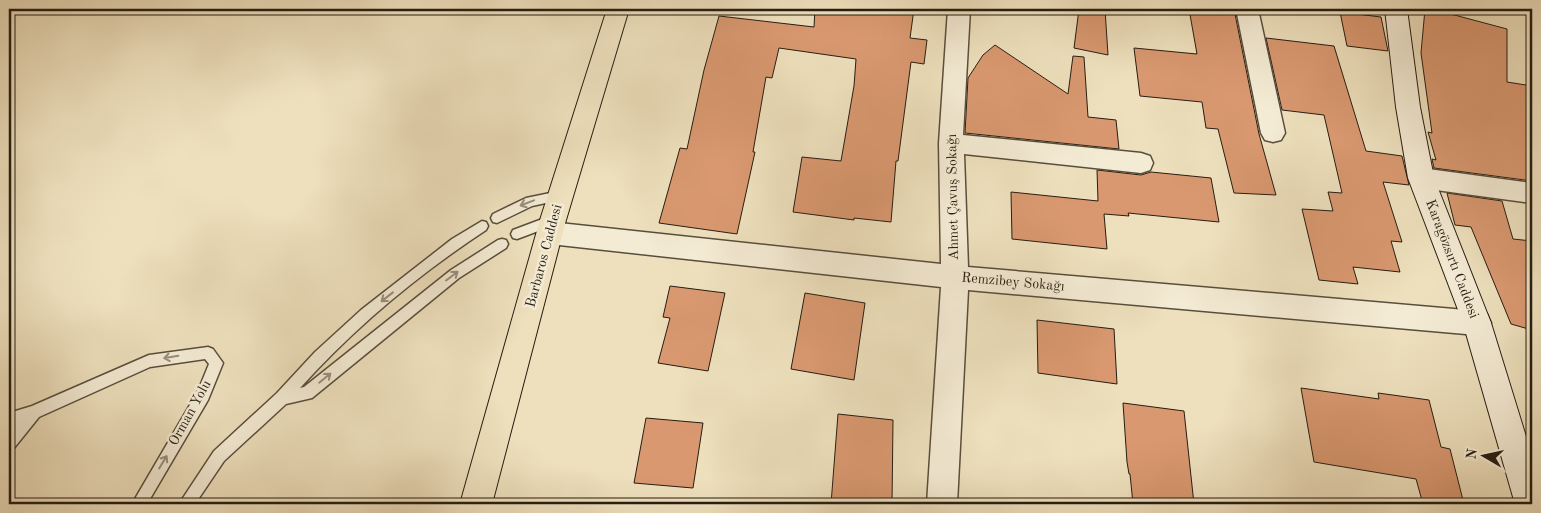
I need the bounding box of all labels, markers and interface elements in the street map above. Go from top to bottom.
street label: Ahmet Çavuş Sokağı [945,133,961,260]
street label: Karagözsırtı Caddesi [1423,198,1481,321]
one-way arrow [520,199,536,208]
street label: Barbaros Caddesi [523,203,565,309]
one-way arrow [445,271,458,282]
street label: Remzibey Sokağı [961,271,1065,294]
one-way arrow [380,292,394,302]
one-way arrow [163,352,179,362]
one-way arrow [318,373,331,384]
street label: Orman Yolu [166,377,214,448]
north arrow [1458,430,1508,480]
text: N [1464,447,1480,461]
one-way arrow [158,455,168,469]

